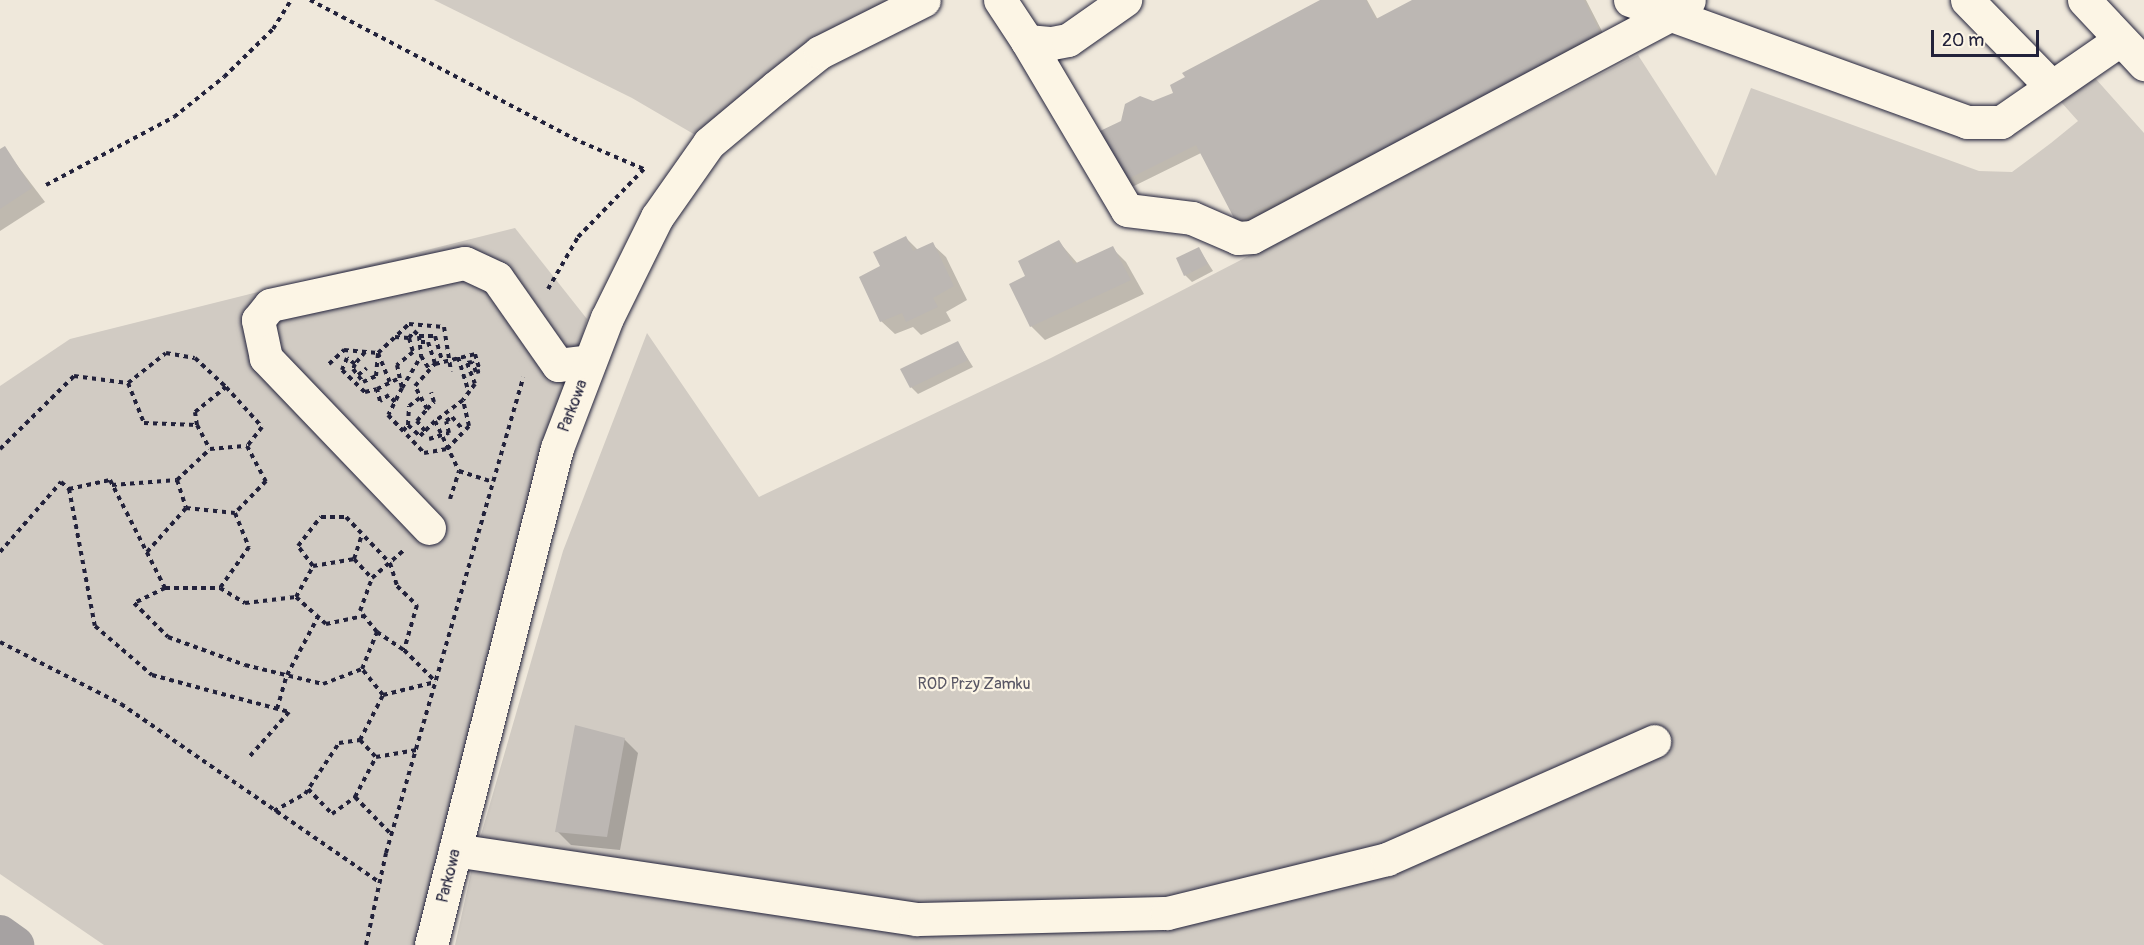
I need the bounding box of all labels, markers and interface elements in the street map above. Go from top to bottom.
scale bar [1934,18,2042,56]
text: 20 m [1942,29,1984,52]
street label: Parkowa [554,377,592,435]
park label: ROD Przy Zamku [917,674,1031,694]
street label: Parkowa [433,847,465,905]

